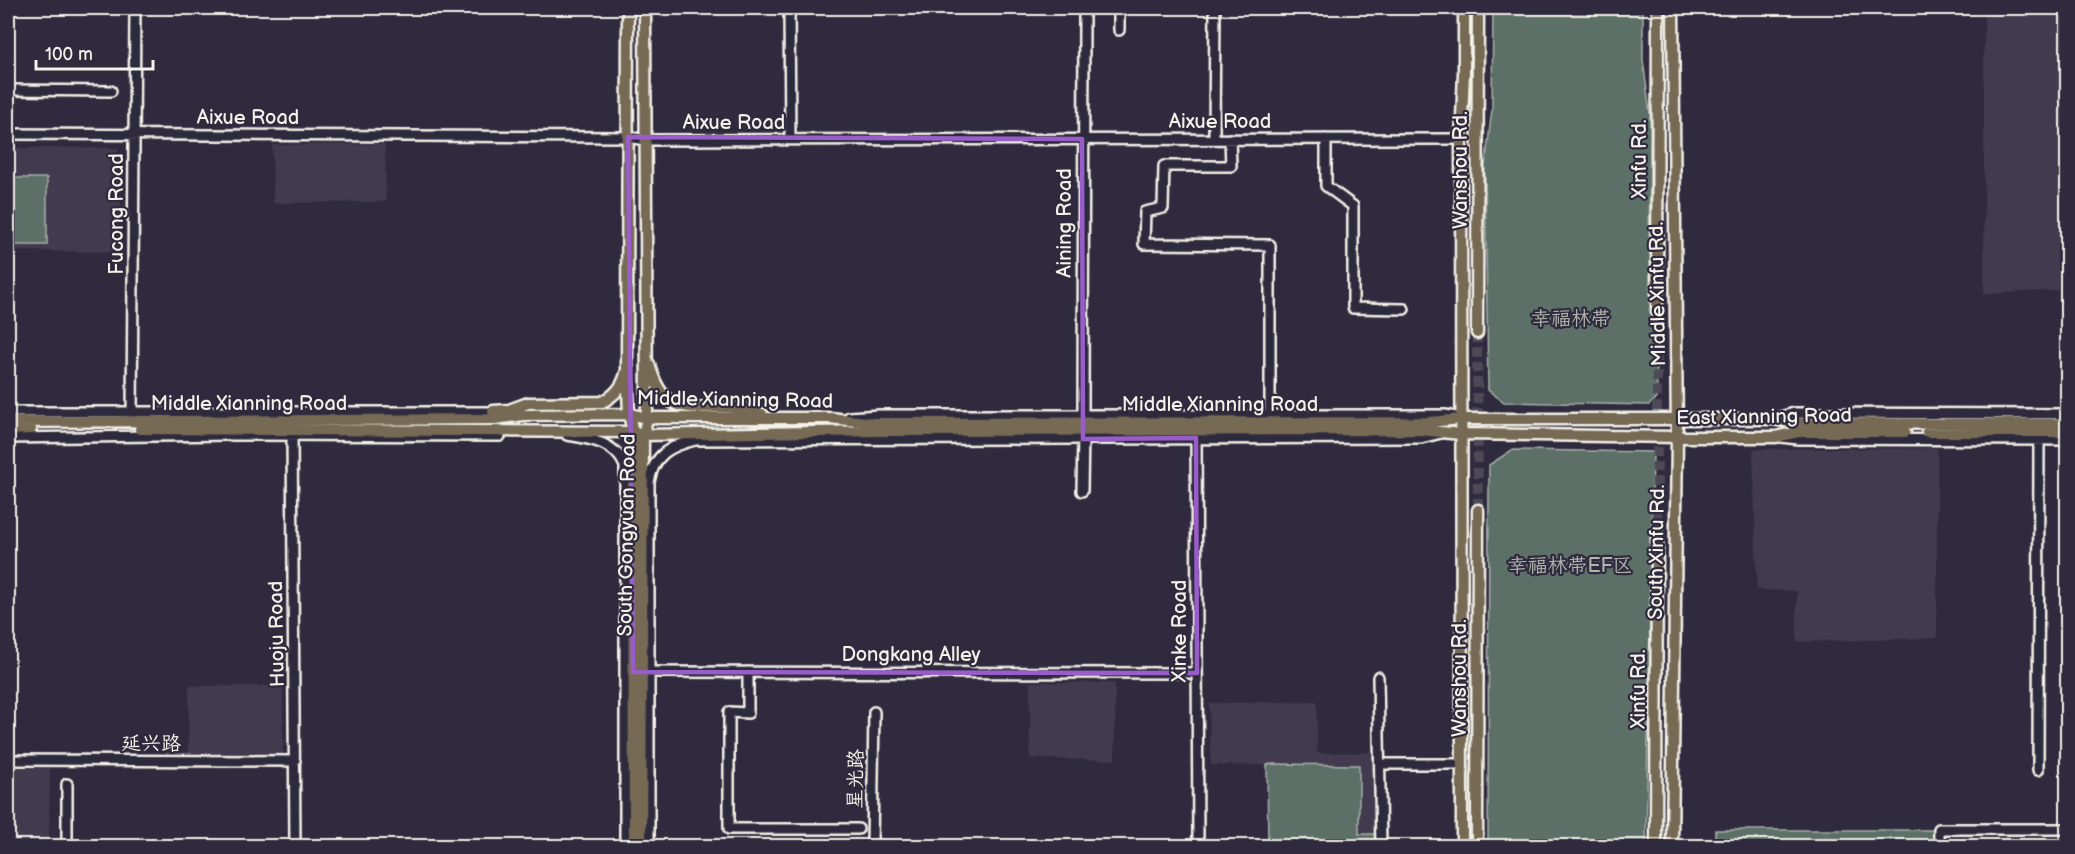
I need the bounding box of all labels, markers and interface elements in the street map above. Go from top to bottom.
scale bar [36,33,153,71]
text: 100 m [45,44,93,65]
street label: Aixue Road [197,106,299,130]
street label: Aixue Road [1169,110,1271,134]
street label: Aixue Road [683,111,785,135]
street label: Wanshou Rd. [1449,111,1473,229]
street label: Xinfu Rd. [1628,119,1652,200]
street label: Fucong Road [105,153,129,275]
street label: Aining Road [1053,168,1077,278]
street label: Middle Xinfu Rd. [1645,221,1671,367]
park label: 幸福林带 [1531,307,1611,331]
street label: Middle Xianning Road [637,386,833,414]
street label: Middle Xianning Road [151,392,347,416]
street label: Middle Xianning Road [1122,393,1318,417]
street label: East Xianning Road [1676,403,1852,431]
street label: South Gongyuan Road [613,433,641,637]
street label: South Xinfu Rd. [1644,484,1670,620]
park label: 幸福林带EF区 [1507,554,1633,578]
street label: Xinke Road [1168,580,1192,683]
street label: Huoju Road [264,581,290,687]
street label: Wanshou Rd. [1448,619,1472,737]
street label: Dongkang Alley [841,643,981,667]
street label: Xinfu Rd. [1627,649,1651,730]
street label: 延兴路 [121,732,182,756]
street label: 星光路 [843,748,869,809]

